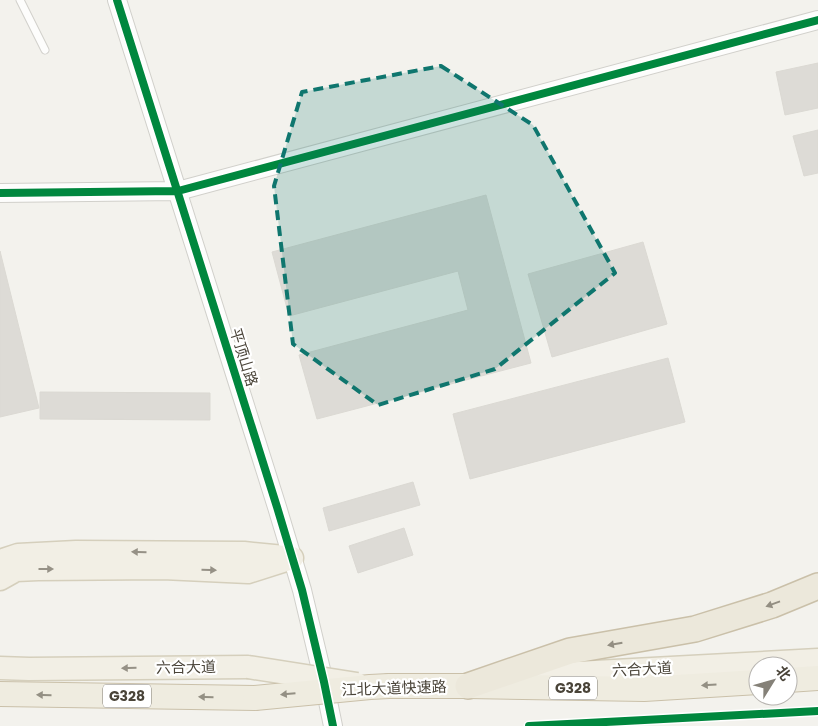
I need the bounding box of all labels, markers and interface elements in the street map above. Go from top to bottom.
street label: 平顶山路 [225,325,263,389]
one-way arrow [131,548,147,556]
one-way arrow [39,565,55,573]
one-way arrow [201,567,217,575]
one-way arrow [765,601,780,608]
one-way arrow [607,640,623,648]
street label: 六合大道 [156,656,216,678]
north arrow [748,656,798,706]
street label: 六合大道 [611,657,673,681]
text: 北 [771,662,796,685]
one-way arrow [121,664,137,672]
street label: 江北大道快速路 [341,676,447,700]
road number: G328 [549,676,597,700]
one-way arrow [701,681,717,689]
road number: G328 [103,684,151,708]
one-way arrow [35,690,51,698]
one-way arrow [280,691,296,699]
one-way arrow [198,693,214,701]

